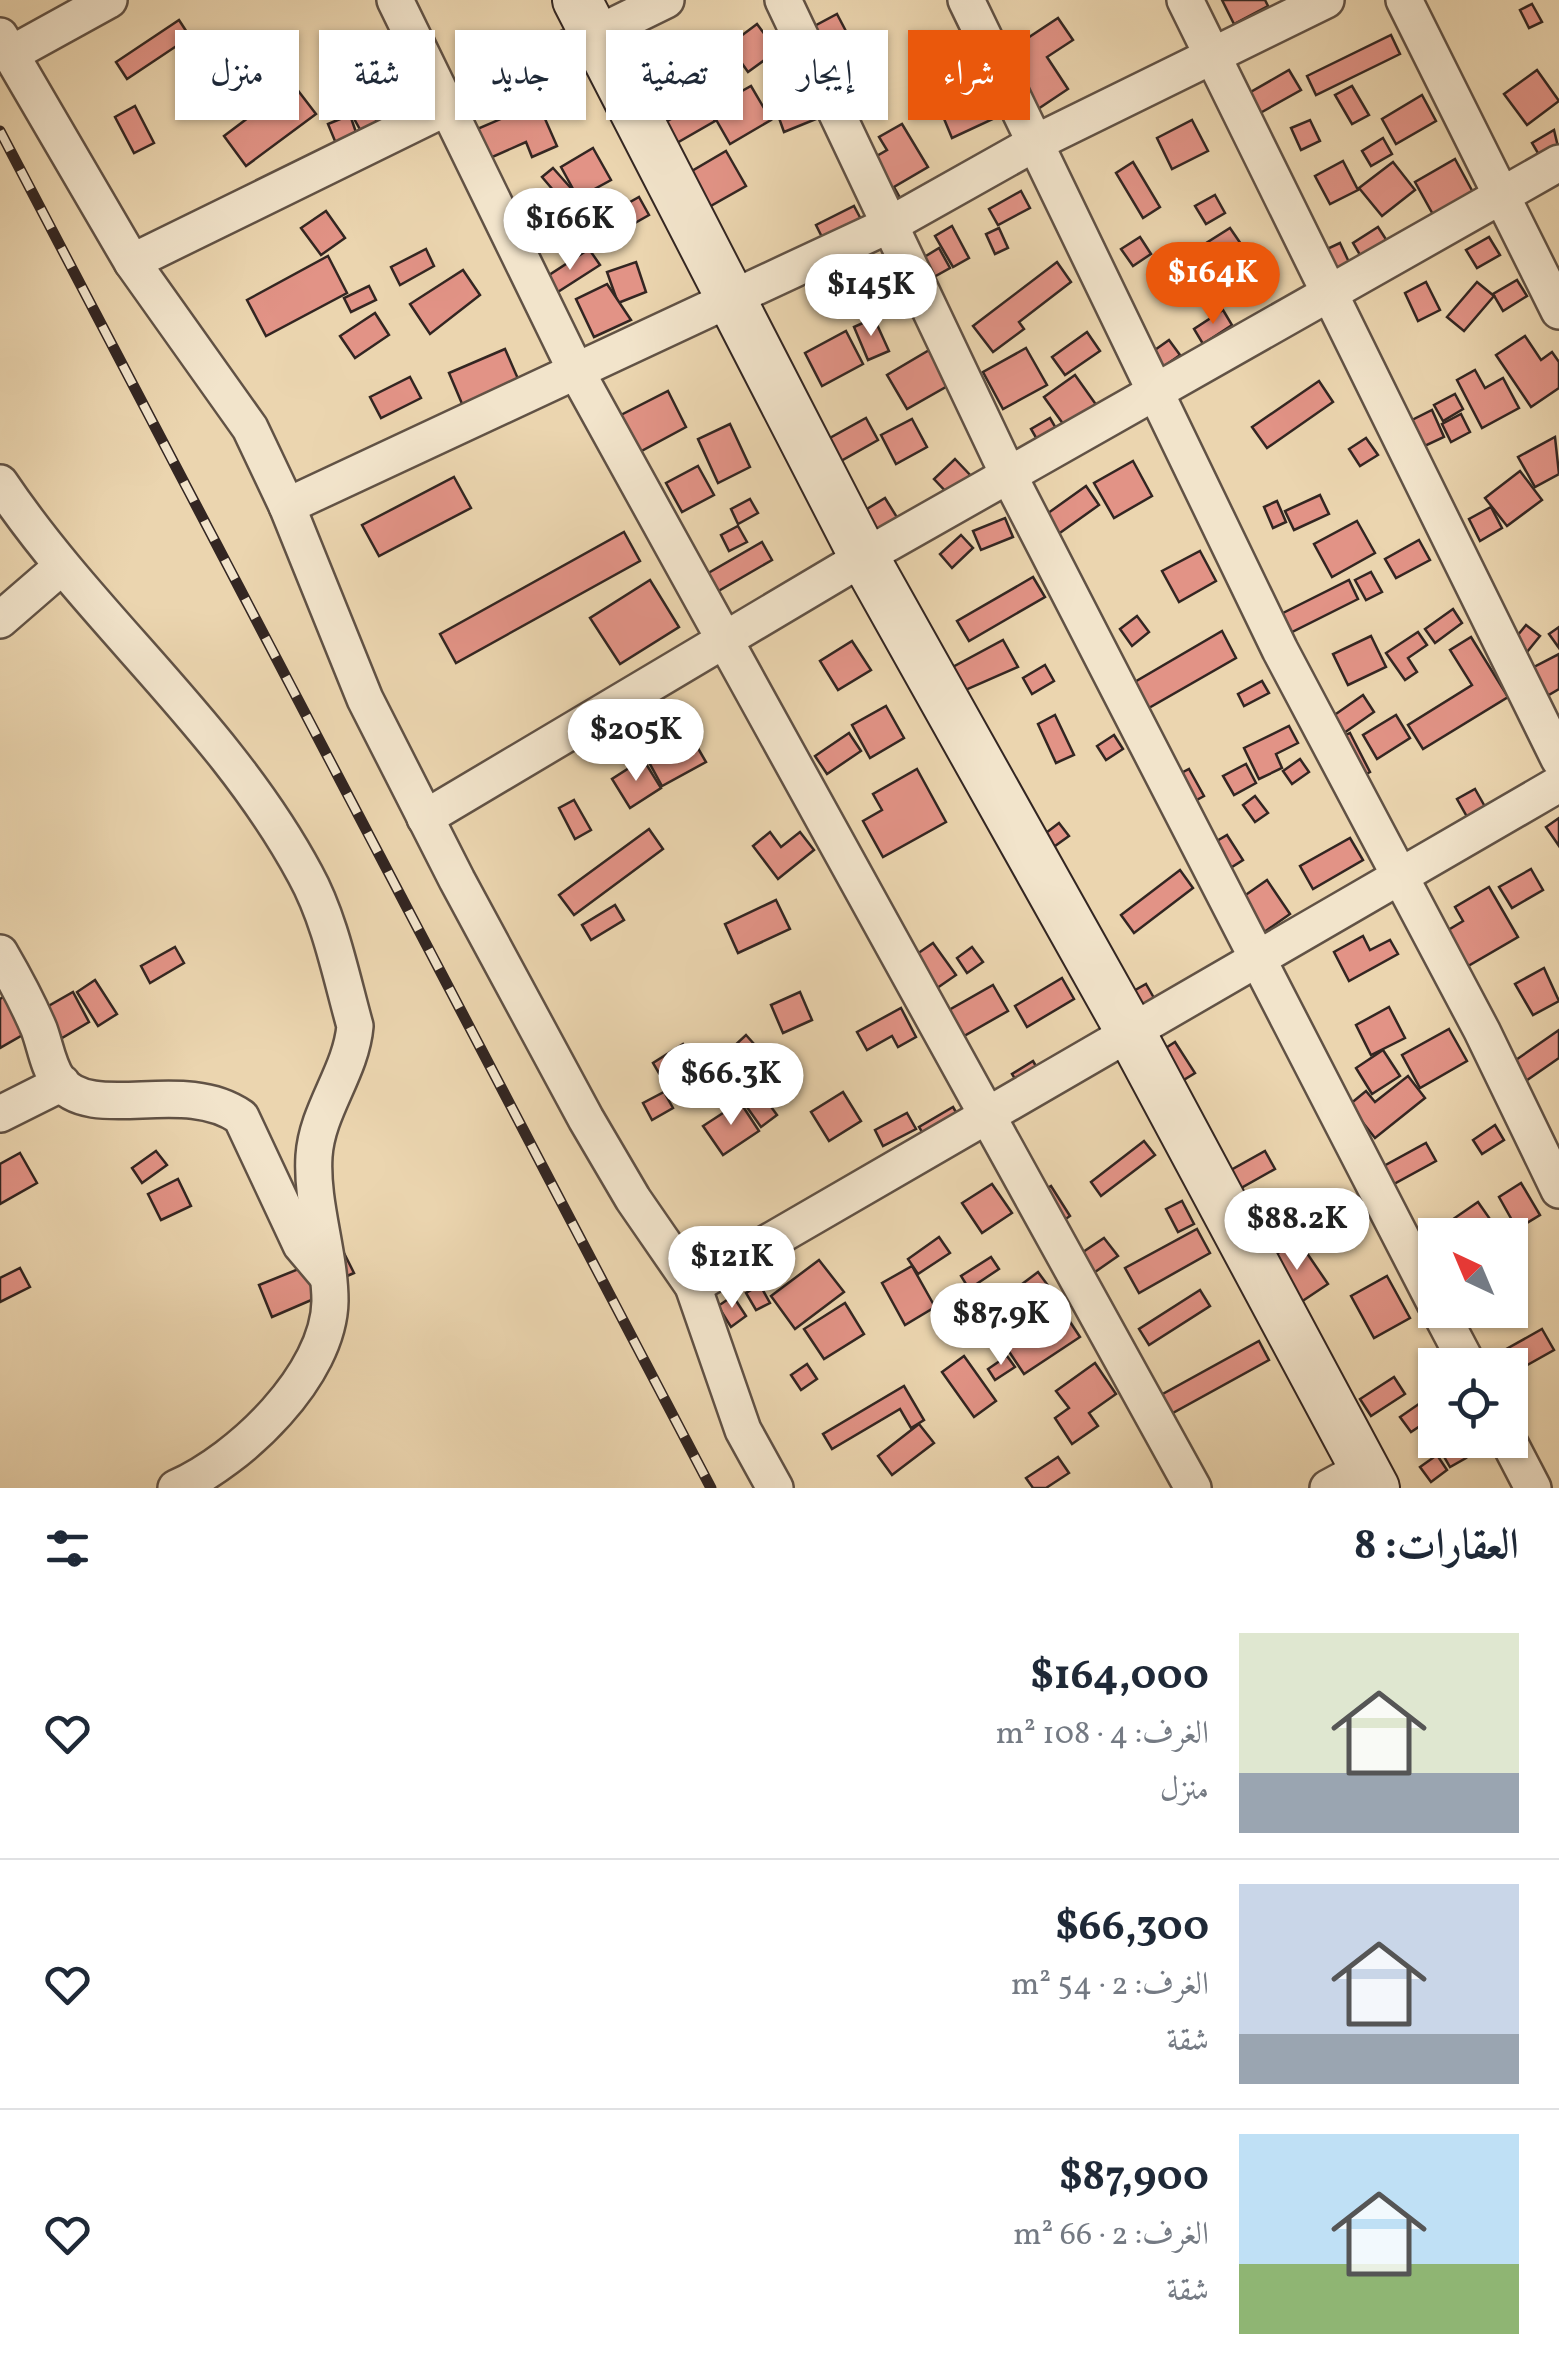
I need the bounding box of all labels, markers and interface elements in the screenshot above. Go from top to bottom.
chip: منزل [175,30,299,120]
chip: شقة [319,30,435,120]
chip: جديد [455,30,586,120]
chip: تصفية [606,30,743,120]
chip: إيجار [763,30,888,120]
chip: شراء [908,30,1030,120]
pin: $166K [500,188,640,273]
text: $166K [525,198,615,242]
pin: $164K [1143,242,1283,327]
text: $164K [1168,252,1258,296]
pin: $145K [801,254,941,339]
text: $145K [827,264,915,308]
pin: $205K [566,699,706,784]
text: $205K [590,709,682,753]
pin: $66.3K [650,1043,812,1128]
text: $66.3K [681,1053,781,1097]
pin: $88.2K [1216,1188,1378,1273]
text: $88.2K [1246,1198,1348,1242]
north arrow [1418,1218,1528,1328]
map controls [1418,1218,1528,1458]
pin: $121K [662,1226,802,1311]
text: $121K [690,1236,774,1280]
pin: $87.9K [920,1283,1082,1368]
text: $87.9K [952,1293,1050,1337]
button: locate [1418,1348,1528,1458]
text: العقارات: 8 [1354,1518,1519,1577]
icon: filters [40,1521,95,1576]
text: $164,000 [1030,1648,1209,1707]
icon: home [1319,1673,1439,1793]
icon: heart [40,1706,95,1761]
text: الغرف: 4 · 108 m² [996,1713,1209,1757]
text: منزل [1160,1769,1209,1813]
text: $66,300 [1055,1899,1209,1958]
icon: home [1319,1924,1439,2044]
icon: heart [40,1957,95,2012]
text: الغرف: 2 · 54 m² [1011,1964,1209,2008]
text: شقة [1167,2020,1209,2064]
text: $87,900 [1059,2149,1209,2208]
icon: home [1319,2174,1439,2294]
icon: heart [40,2207,95,2262]
text: الغرف: 2 · 66 m² [1013,2214,1209,2258]
text: شقة [1167,2270,1209,2314]

